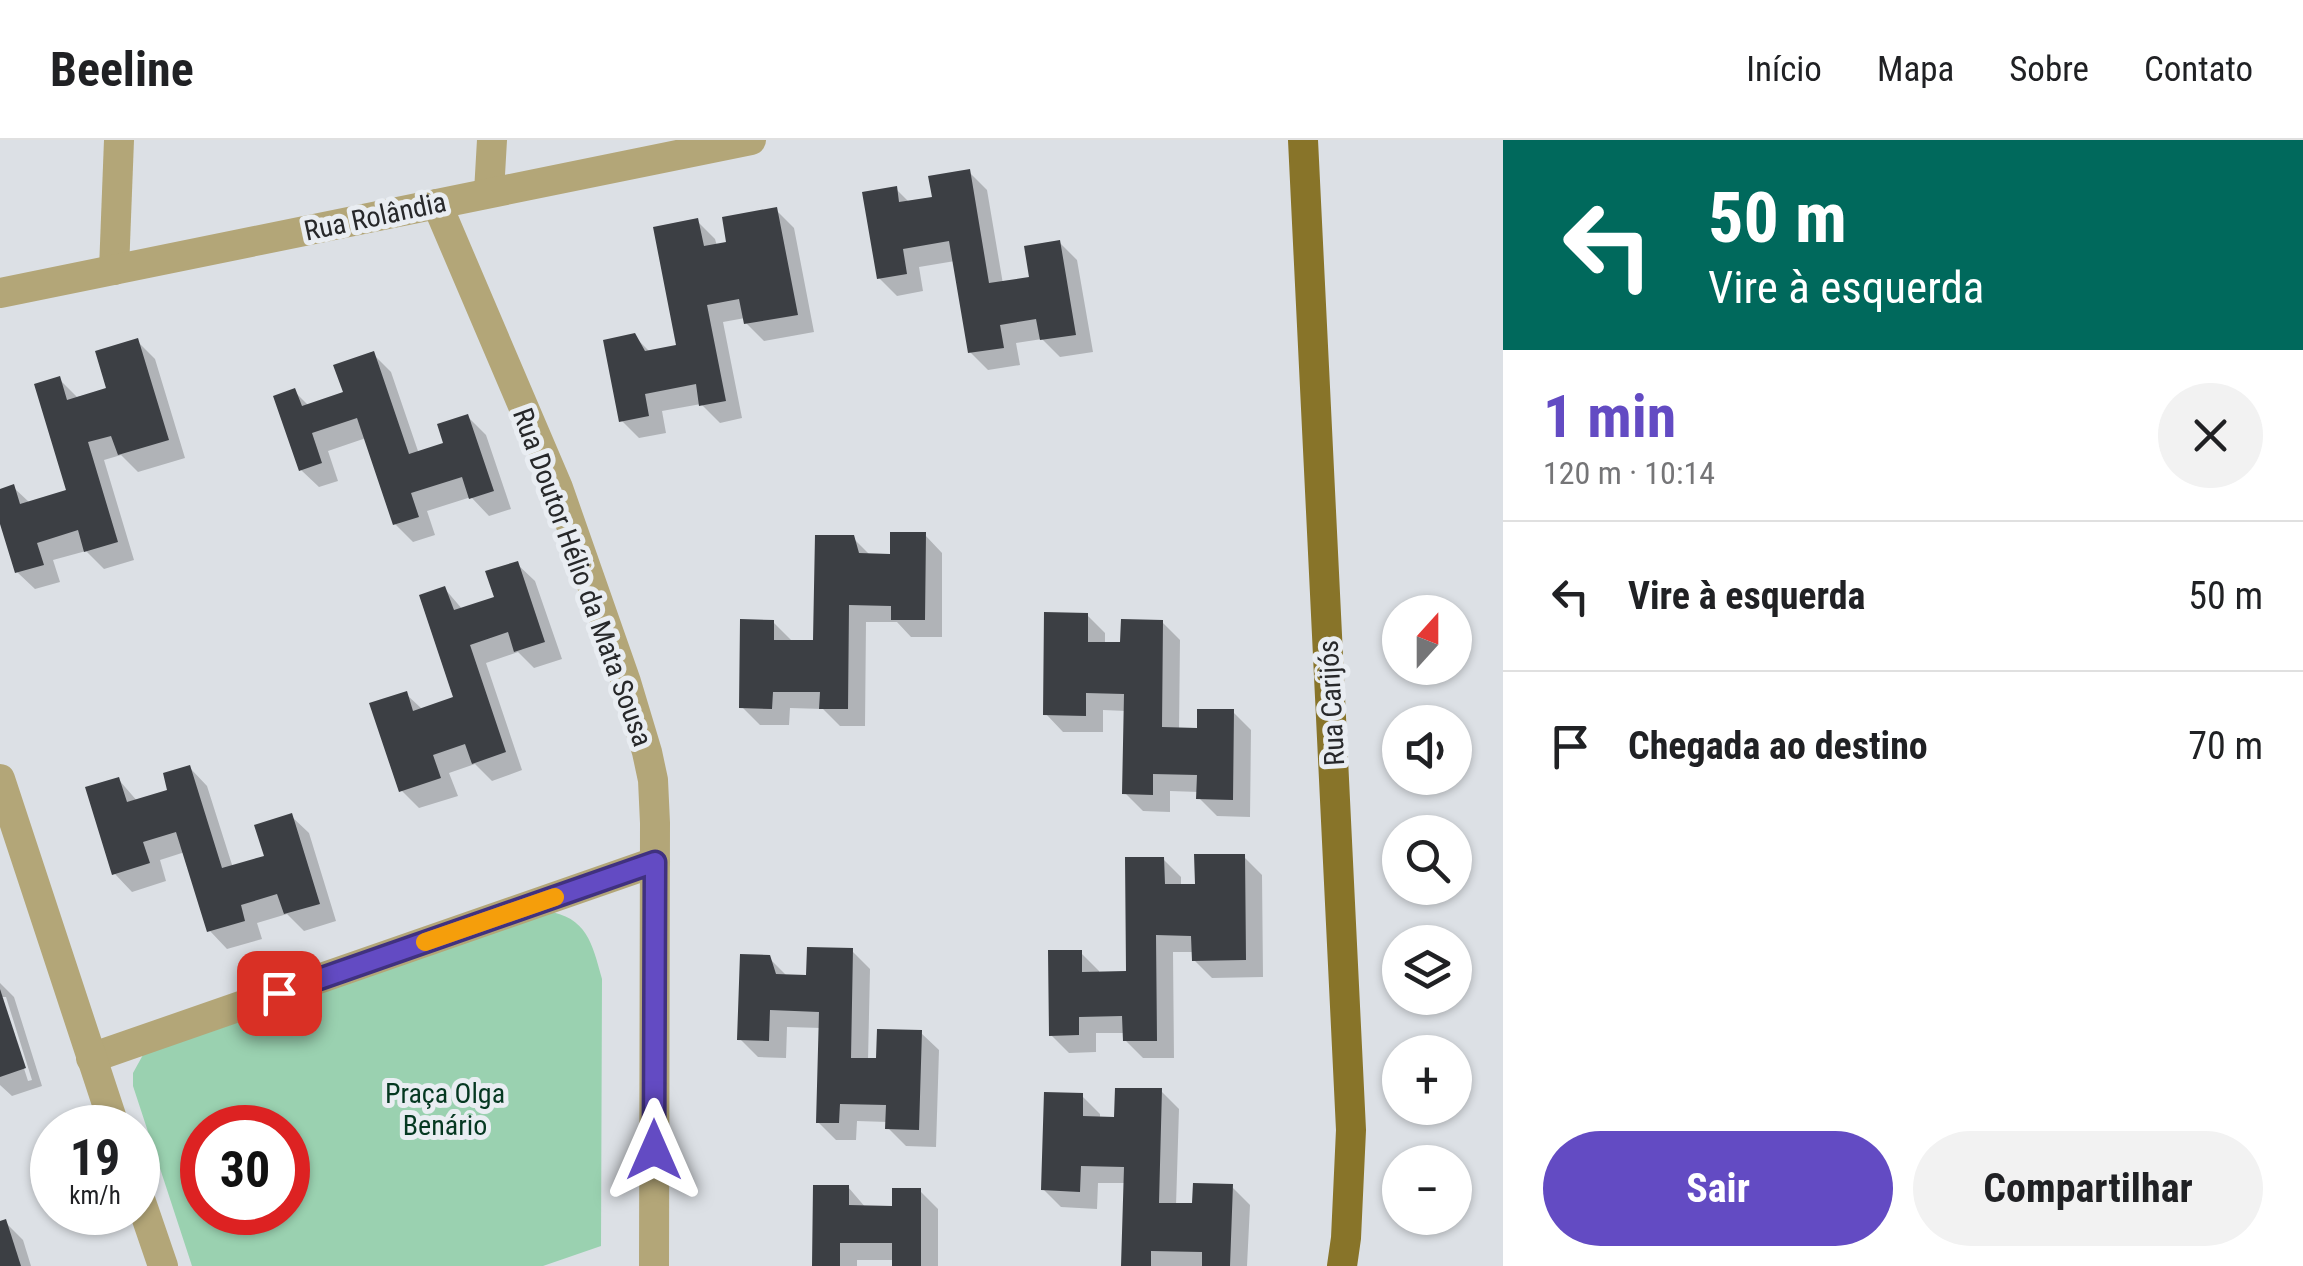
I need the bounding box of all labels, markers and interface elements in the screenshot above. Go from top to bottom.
text: Beeline [50,41,194,98]
text: Início [1746,49,1822,90]
text: Mapa [1877,49,1954,90]
text: Sobre [2009,49,2089,90]
text: Contato [2144,49,2253,90]
text: 50 m [1708,177,1847,259]
icon: left [1543,180,1673,310]
street label: Rua Rolândia [301,185,449,248]
text: Vire à esquerda [1708,261,1984,314]
text: 1 min [1543,381,1676,452]
button: close [2158,383,2263,488]
street label: Rua Doutor Hélio da Mata Sousa [506,404,659,751]
text: 120 m · 10:14 [1543,454,1715,492]
icon: left [1543,569,1598,624]
text: Vire à esquerda [1628,574,1866,618]
text: 50 m [2188,574,2263,618]
north arrow [1382,595,1472,685]
map controls [1382,595,1472,1235]
street label: Rua Carijós [1312,639,1351,767]
button: sound [1382,705,1472,795]
icon: arrive [1543,719,1598,774]
text: Chegada ao destino [1628,724,1928,768]
text: 70 m [2188,724,2263,768]
button: search [1382,815,1472,905]
button: layers [1382,925,1472,1015]
pin [237,951,322,1036]
icon: arrive [252,966,307,1021]
button: + [1382,1035,1472,1125]
park label: Praça Olga Benário [385,1077,505,1142]
position arrow [602,1098,706,1202]
speed limit sign: 30 [180,1105,310,1235]
text: 19 [70,1129,120,1187]
button: Sair [1543,1131,1893,1246]
button: Compartilhar [1913,1131,2263,1246]
button: − [1382,1145,1472,1235]
text: km/h [69,1181,121,1210]

